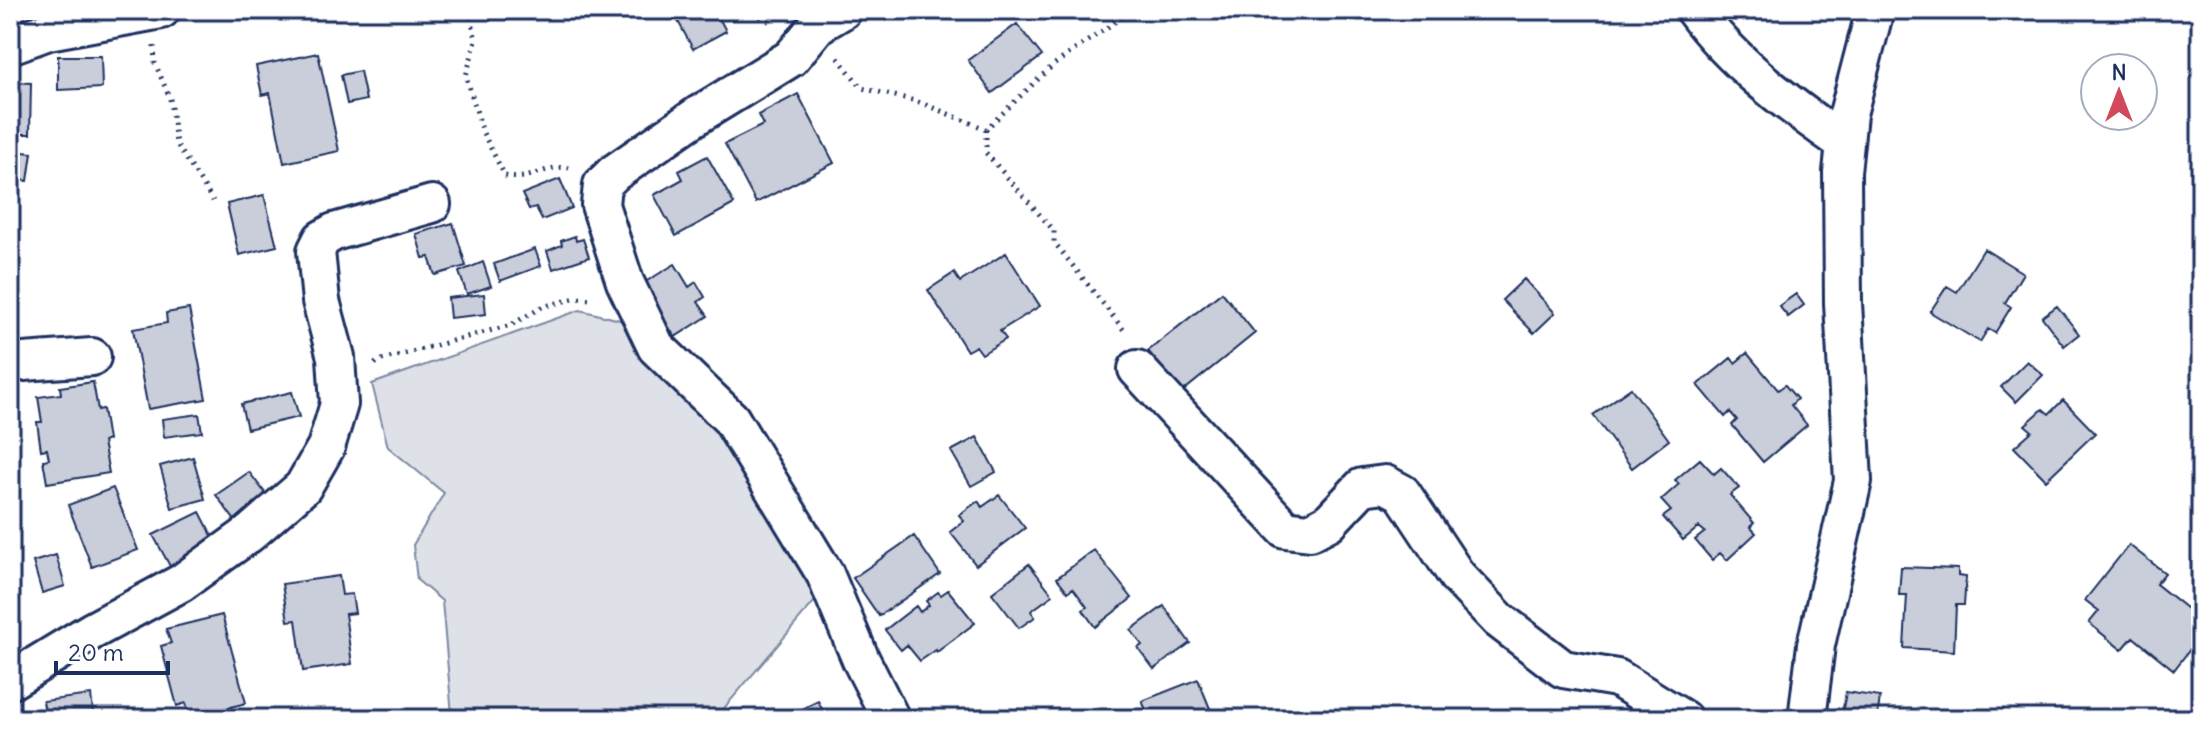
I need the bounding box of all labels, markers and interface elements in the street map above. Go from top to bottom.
north arrow [2079,52,2159,132]
text: N [2111,58,2127,86]
scale bar [56,625,168,675]
text: 20 m [68,637,124,667]

